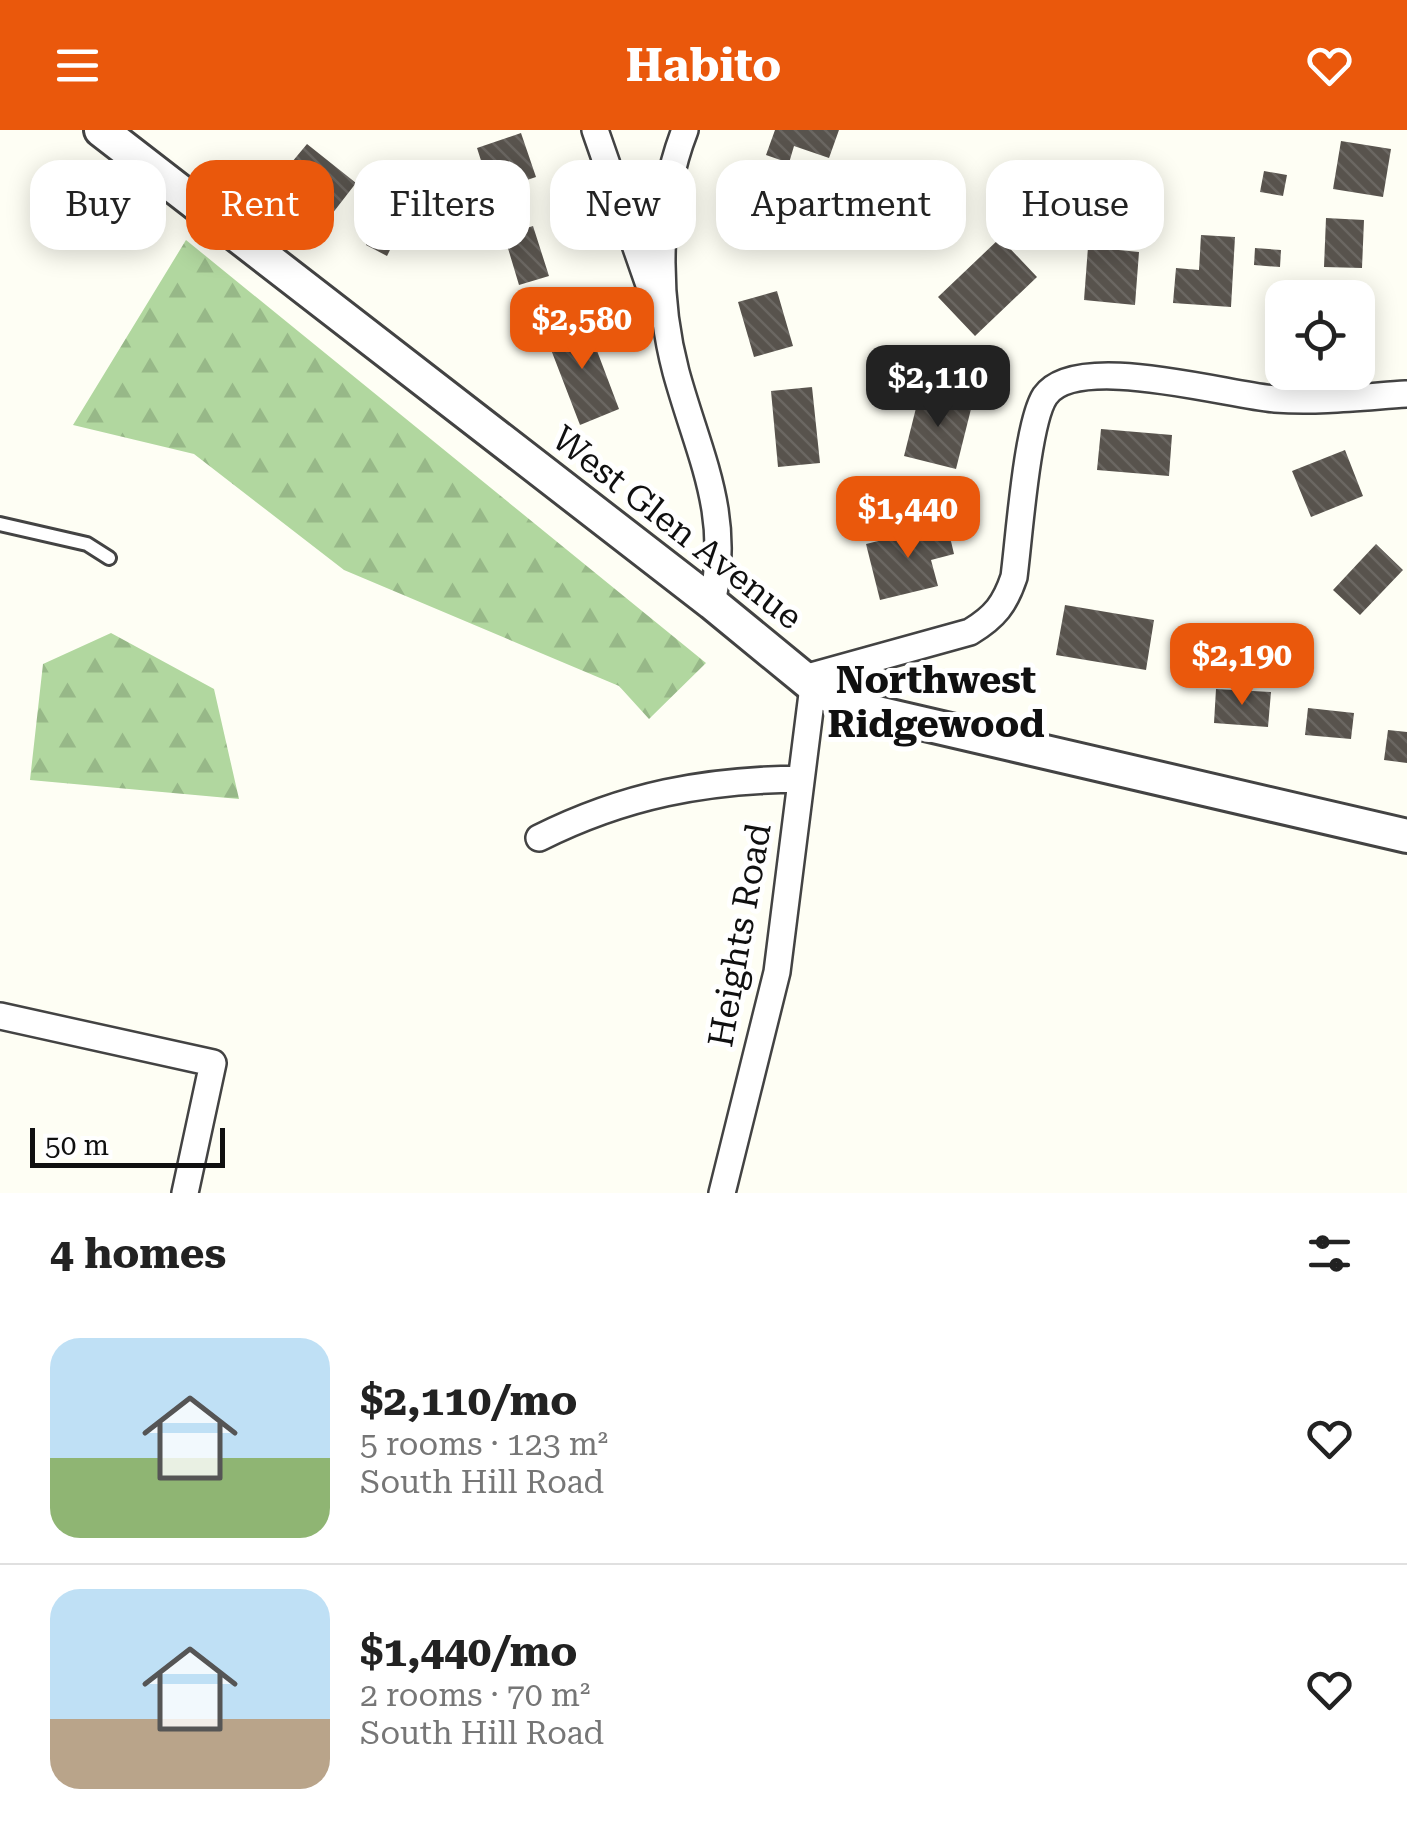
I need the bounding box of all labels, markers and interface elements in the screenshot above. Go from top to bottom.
icon: menu [50,38,105,93]
icon: heart [1302,38,1357,93]
text: Habito [626,39,781,92]
chip: Buy [30,160,166,250]
chip: Rent [186,160,334,250]
chip: Filters [354,160,530,250]
chip: New [550,160,696,250]
chip: Apartment [716,160,966,250]
chip: House [986,160,1164,250]
map controls [1265,280,1375,390]
button: locate [1265,280,1375,390]
pin: $2,580 [501,287,663,372]
text: $2,580 [532,300,632,338]
pin: $2,110 [857,345,1019,430]
text: $2,110 [888,358,988,396]
street label: West Glen Avenue [544,418,810,638]
pin: $1,440 [827,476,989,561]
text: $1,440 [858,489,958,527]
pin: $2,190 [1161,623,1323,708]
text: $2,190 [1192,636,1292,674]
district label: Northwest Ridgewood [827,658,1045,747]
street label: Heights Road [700,820,780,1050]
scale bar [30,1123,225,1168]
text: 50 m [45,1129,109,1162]
icon: filters [1302,1226,1357,1281]
text: 4 homes [50,1229,226,1278]
text: $2,110/mo [360,1376,577,1425]
icon: home [130,1378,250,1498]
icon: heart [1302,1411,1357,1466]
text: 5 rooms · 123 m² [360,1425,608,1463]
text: South Hill Road [360,1463,604,1501]
text: $1,440/mo [360,1627,577,1676]
icon: home [130,1629,250,1749]
icon: heart [1302,1662,1357,1717]
text: 2 rooms · 70 m² [360,1676,590,1714]
text: South Hill Road [360,1714,604,1752]

